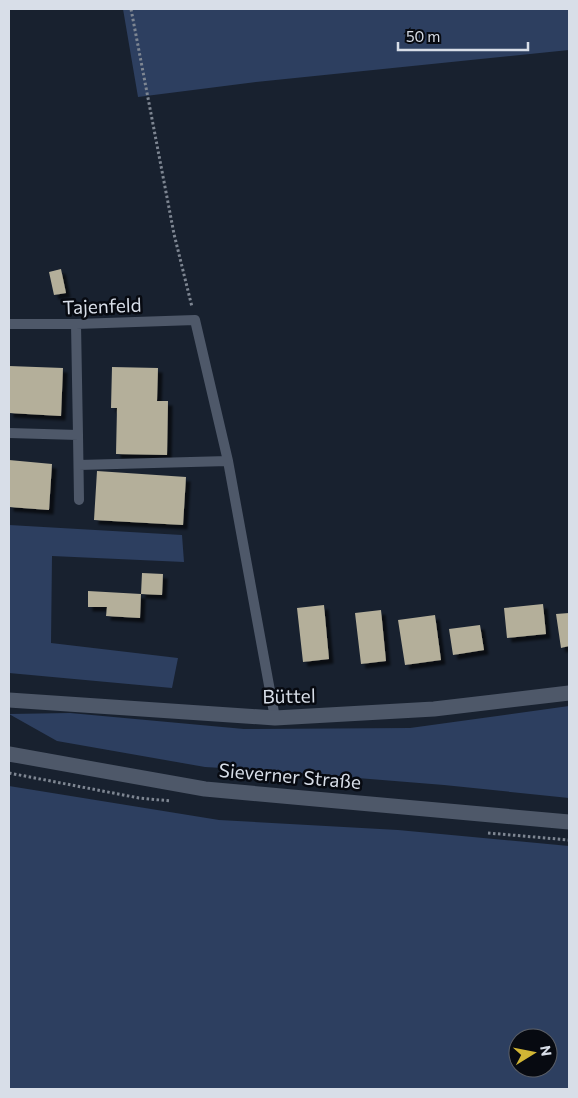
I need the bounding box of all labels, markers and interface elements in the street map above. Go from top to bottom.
scale bar [398,20,528,52]
text: 50 m [406,27,440,45]
street label: Tajenfeld [62,293,142,318]
street label: Büttel [262,684,316,707]
street label: Sieverner Straße [218,758,362,793]
north arrow [508,1028,558,1078]
text: N [537,1044,556,1057]

